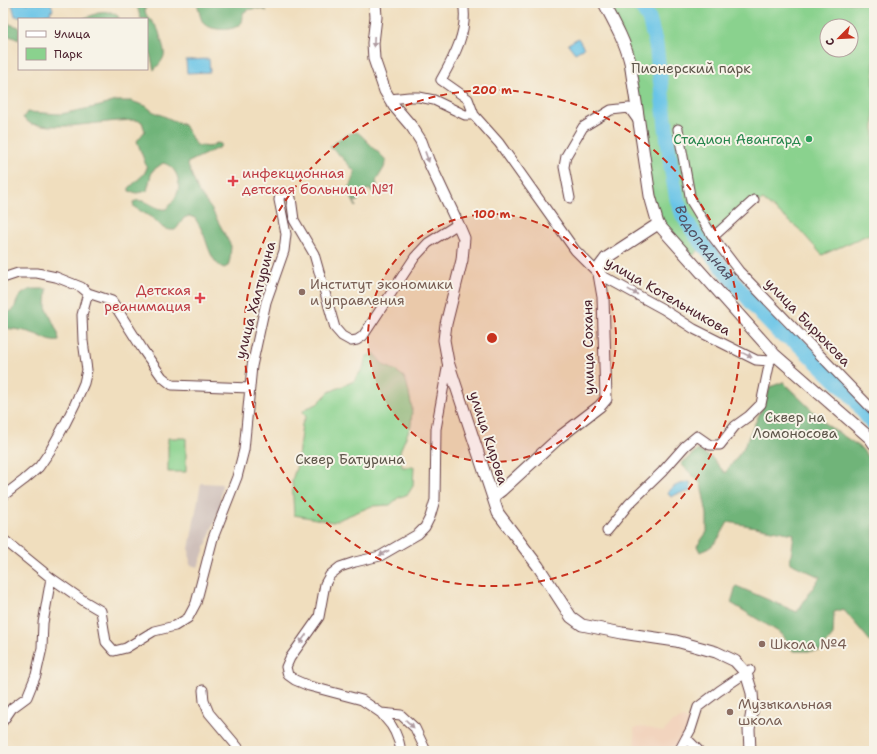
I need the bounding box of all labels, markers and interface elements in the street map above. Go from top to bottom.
legend [18,18,148,70]
north arrow [819,18,859,58]
text: Улица [54,26,91,42]
one-way arrow [371,36,377,49]
text: С [822,36,839,48]
text: Парк [54,46,83,62]
park label: Пионерский парк [631,59,751,77]
text: 200 m [472,82,512,98]
place label: Стадион Авангард [673,130,801,148]
marker: Стадион Авангард [804,134,814,144]
one-way arrow [425,152,431,164]
place label: инфекционная детская больница №1 [242,164,394,198]
marker: инфекционная детская больница №1 [227,175,239,187]
water label: Водопадная [670,202,739,284]
text: 100 m [474,206,511,222]
street label: улица Халтурина [231,239,279,361]
street label: улица Котельникова [602,253,734,339]
street label: улица Бирюкова [761,274,855,370]
place label: Институт экономики и управления [310,275,453,309]
place label: Детская реанимация [104,281,191,315]
marker: Институт экономики и управления [297,287,307,297]
one-way arrow [627,289,639,296]
marker: Детская реанимация [194,292,206,304]
street label: улица Соханя [578,299,598,395]
centre of rings [485,331,499,345]
one-way arrow [741,352,753,358]
street label: улица Кирова [465,389,513,487]
park label: Сквер на Ломоносова [753,408,838,442]
park label: Сквер Батурина [295,450,405,468]
one-way arrow [378,550,390,557]
one-way arrow [299,633,307,644]
place label: Школа №4 [770,635,847,653]
marker: Школа №4 [757,639,767,649]
place label: Музыкальная школа [738,695,832,729]
marker: Музыкальная школа [725,707,735,717]
one-way arrow [405,719,415,728]

